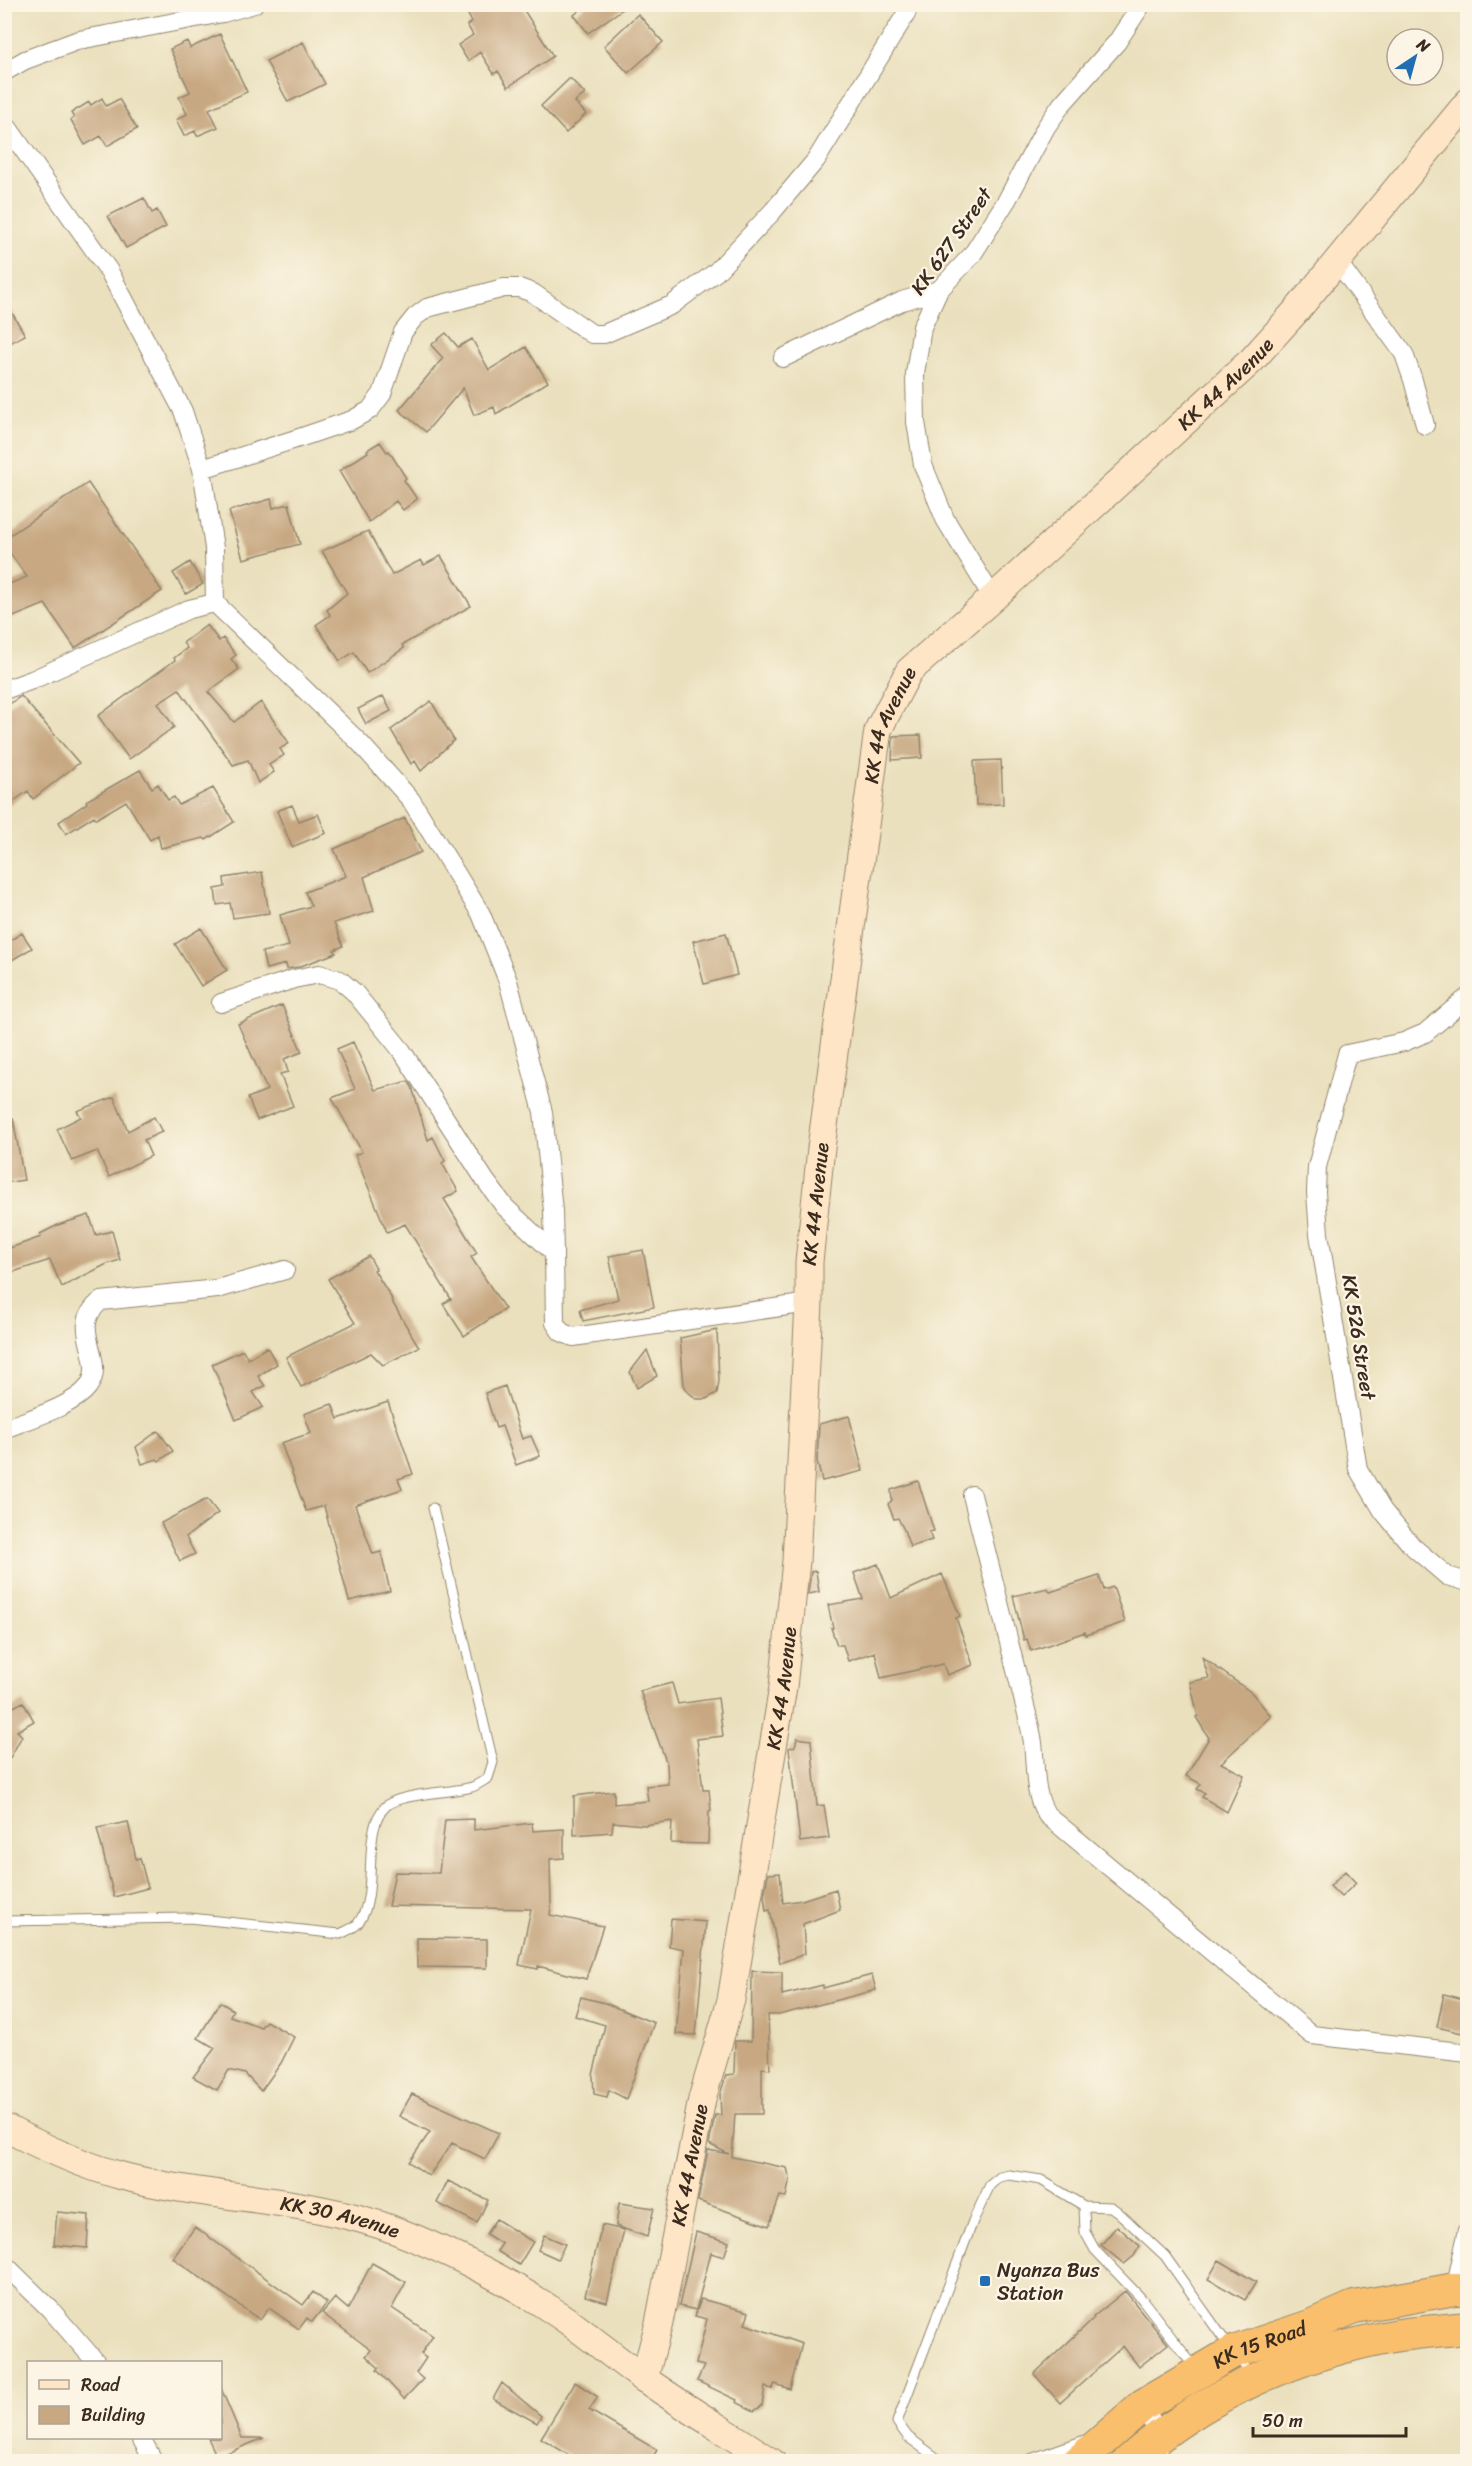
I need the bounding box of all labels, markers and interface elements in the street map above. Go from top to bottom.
north arrow [1385,27,1445,87]
text: N [1410,30,1437,61]
street label: KK 627 Street [901,179,1002,303]
street label: KK 44 Avenue [1169,329,1283,439]
street label: KK 44 Avenue [854,660,927,786]
street label: KK 44 Avenue [792,1140,840,1267]
street label: KK 526 Street [1331,1272,1386,1403]
street label: KK 44 Avenue [756,1625,807,1752]
street label: KK 44 Avenue [661,2101,719,2229]
street label: KK 30 Avenue [278,2186,405,2249]
place label: Nyanza Bus Station [997,2253,1100,2311]
marker: Nyanza Bus Station [978,2274,992,2288]
street label: KK 15 Road [1205,2311,1312,2379]
legend [27,2361,222,2439]
text: Road [81,2369,121,2401]
text: Building [81,2399,145,2431]
scale bar [1253,2400,1406,2438]
text: 50 m [1262,2405,1303,2437]

